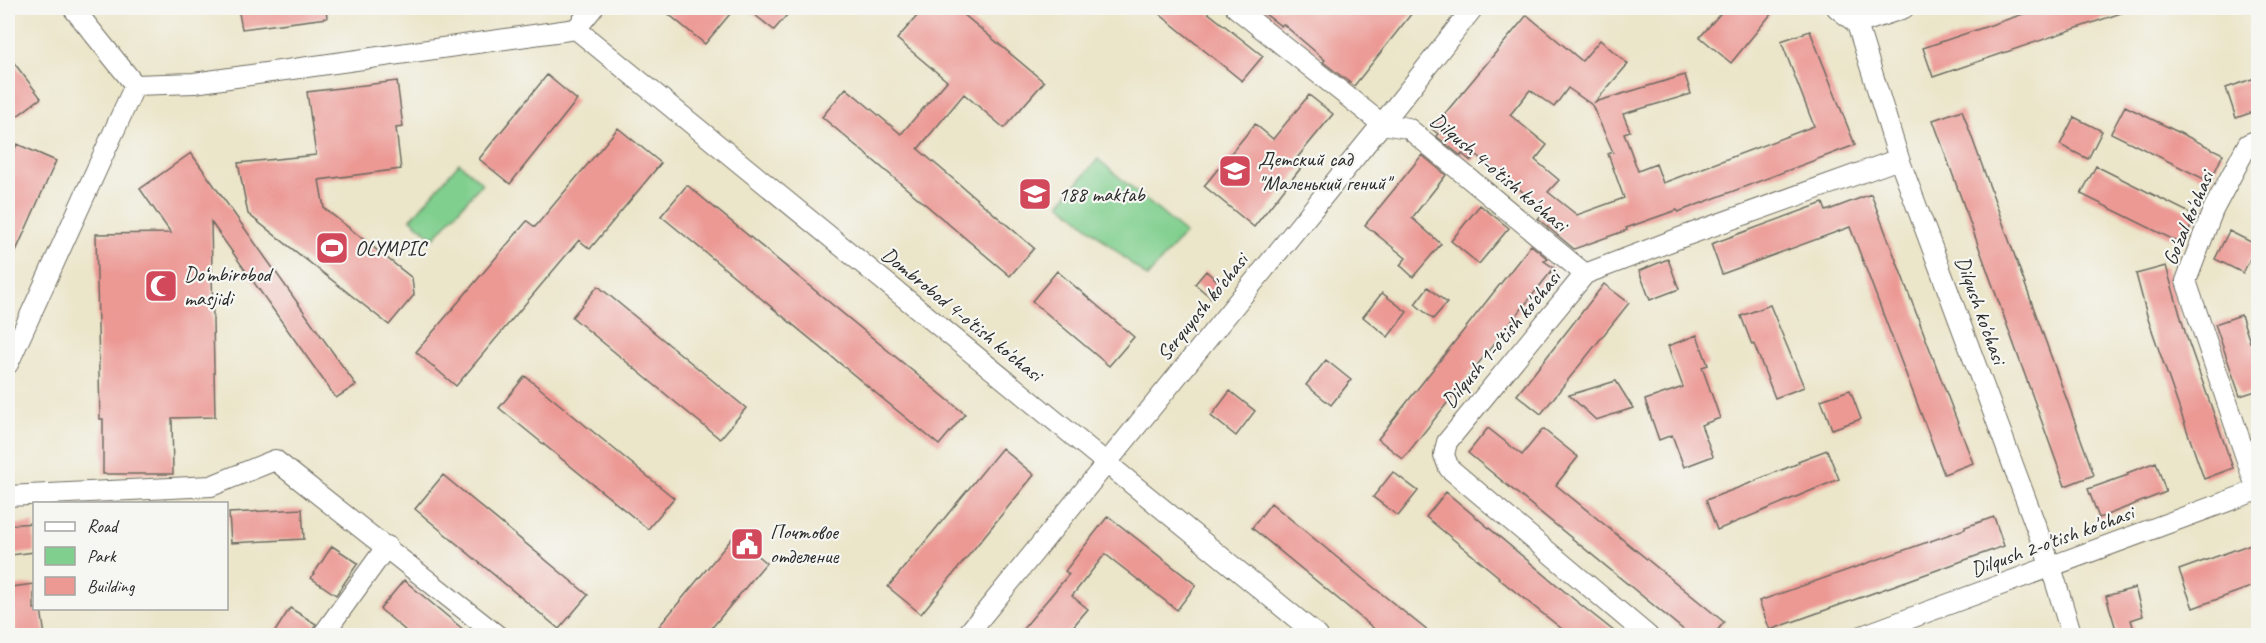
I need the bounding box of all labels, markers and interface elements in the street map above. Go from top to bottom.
street label: Dilqush 4-o'tish ko'chasi [1425,107,1575,239]
place label: Детский сад "Маленький гений" [1258,146,1394,196]
school or university icon: Детский сад "Маленький гений" [1217,153,1253,189]
street label: Go'zal ko'chasi [2157,164,2221,269]
school or university icon: 188 maktab [1017,176,1053,212]
place label: 188 maktab [1058,181,1146,207]
sports icon: OLYMPIC [314,230,350,266]
place label: OLYMPIC [355,235,429,261]
street label: Dombrobod 4-o'tish ko'chasi [876,241,1050,389]
street label: Serquyosh ko'chasi [1151,246,1255,366]
street label: Dilqush ko'chasi [1950,253,2013,370]
place label: Do‘mbirobod masjidi [184,261,275,311]
street label: Dilqush 1-o'tish ko'chasi [1436,263,1568,413]
mosque icon: Do‘mbirobod masjidi [143,268,179,304]
street label: Dilqush 2-o'tish ko'chasi [1967,498,2140,583]
legend [33,502,228,610]
text: Road [87,515,120,537]
place label: Почтовое отделение [770,519,840,569]
public building icon: Почтовое отделение [729,526,765,562]
text: Park [87,545,117,567]
text: Building [87,575,136,597]

